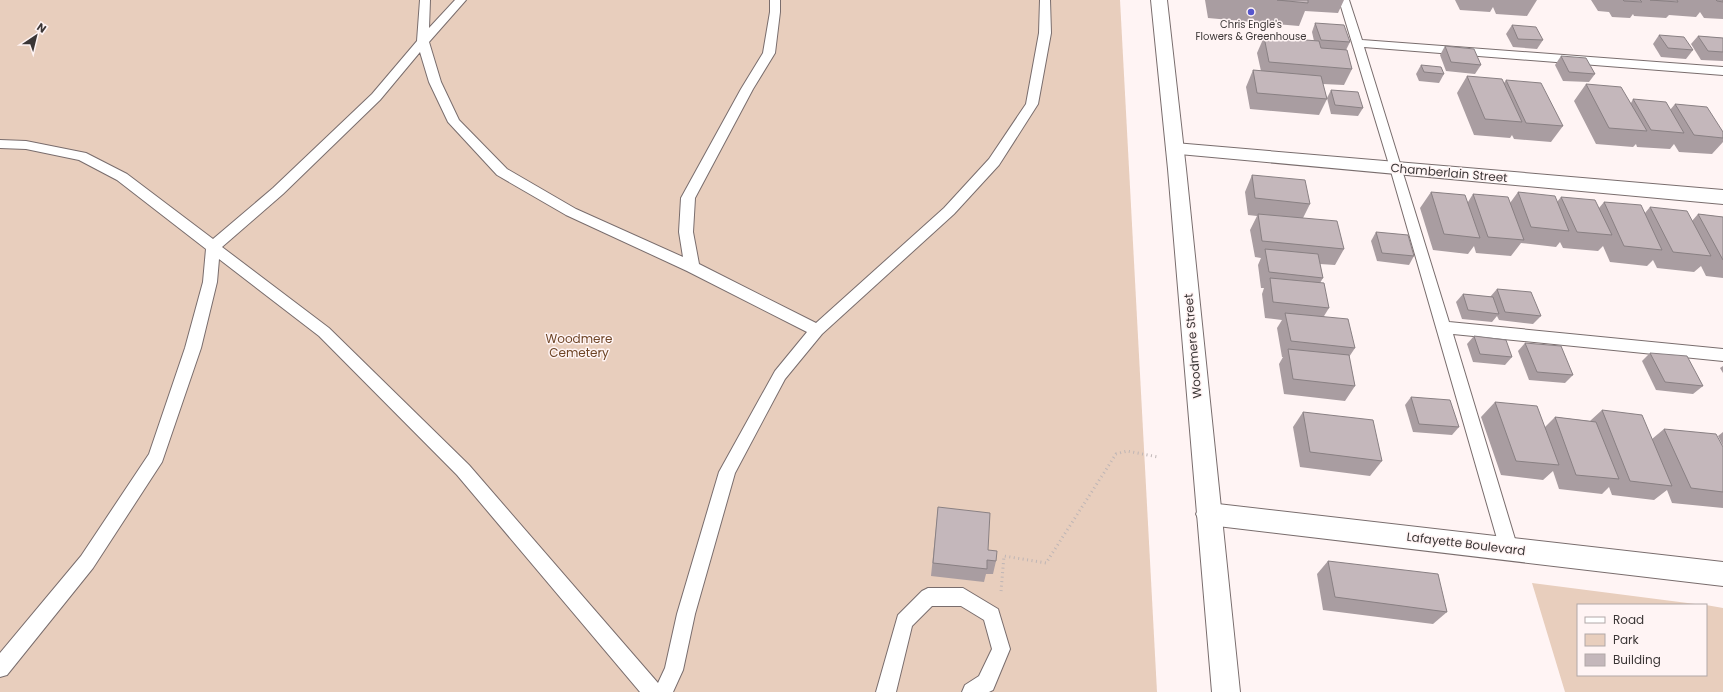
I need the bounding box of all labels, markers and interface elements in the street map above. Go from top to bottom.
marker: Chris Engle's Flowers & Greenhouse [1246,7,1256,17]
north arrow [16,16,56,56]
place label: Chris Engle's Flowers & Greenhouse [1196,17,1306,44]
text: N [34,19,50,37]
street label: Chamberlain Street [1390,159,1508,186]
street label: Woodmere Street [1179,293,1206,399]
park label: Woodmere Cemetery [546,330,612,361]
street label: Lafayette Boulevard [1406,528,1526,559]
legend [1577,604,1707,676]
text: Road [1613,611,1644,628]
text: Park [1613,631,1640,648]
text: Building [1613,651,1661,668]

